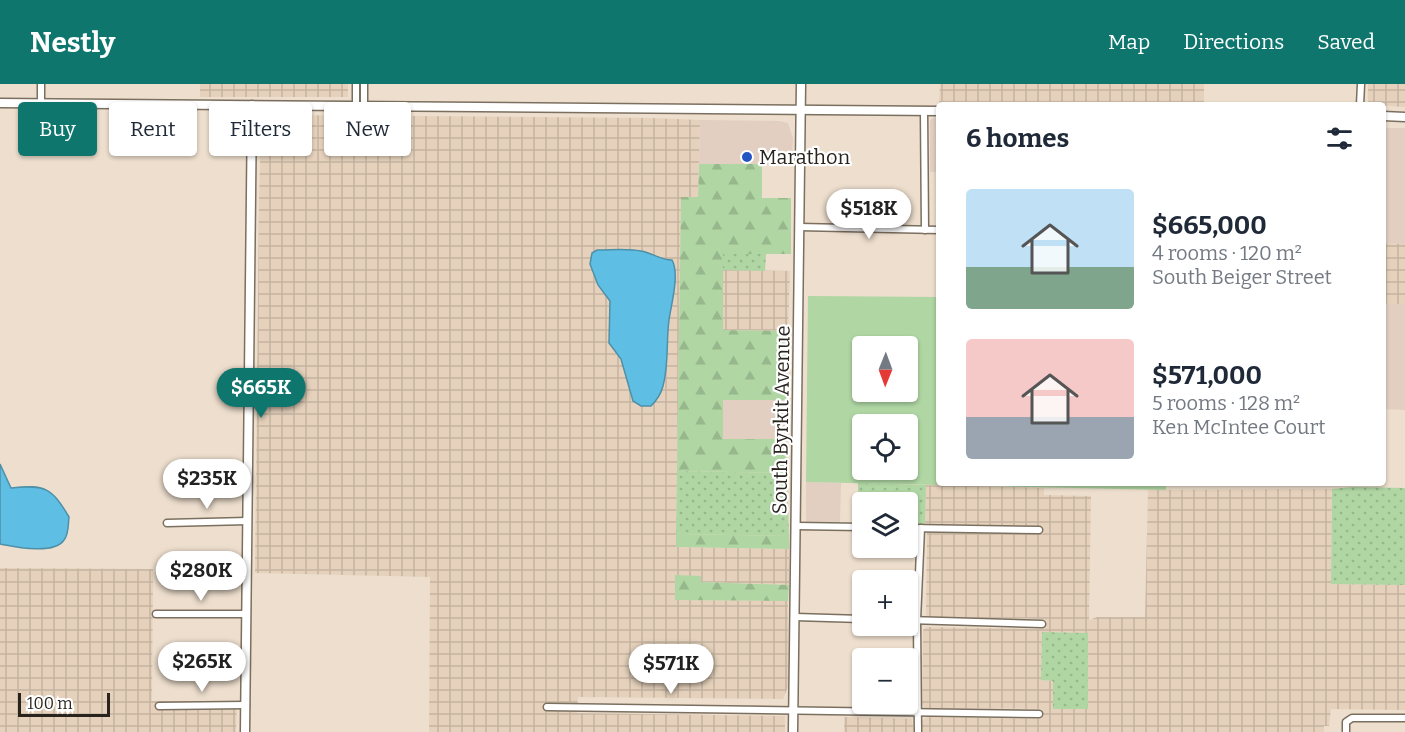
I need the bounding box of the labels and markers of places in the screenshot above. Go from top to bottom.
place label: Marathon [759,145,851,169]
marker: Marathon [740,150,754,164]
pin: $518K [827,189,911,240]
pin: $665K [219,368,303,419]
pin: $235K [165,459,249,510]
pin: $280K [159,551,243,602]
pin: $265K [160,642,244,693]
pin: $571K [629,644,713,695]

